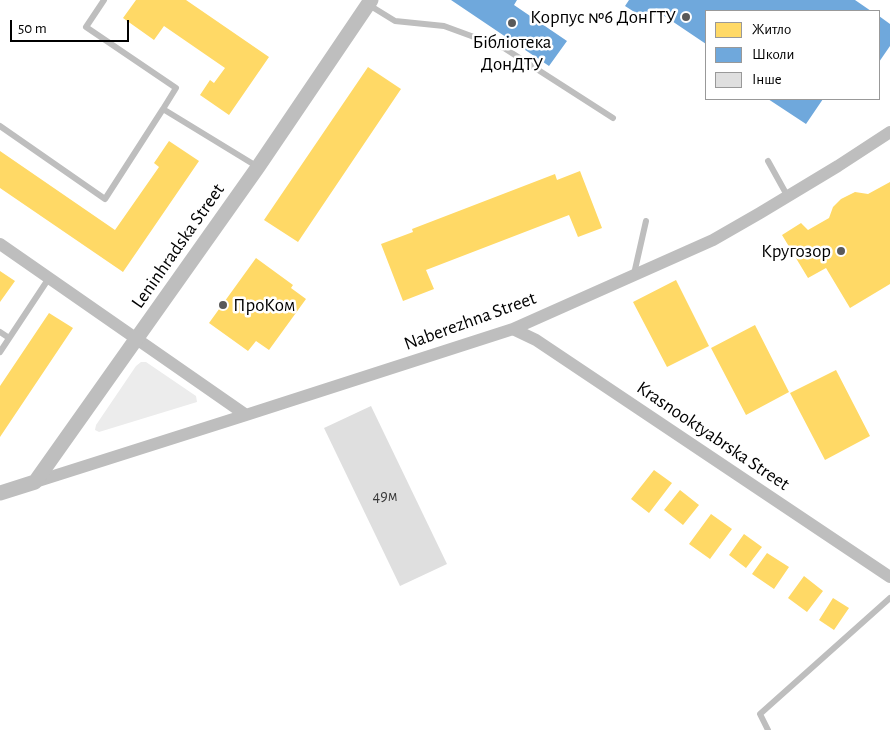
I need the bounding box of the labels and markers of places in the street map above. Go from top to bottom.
place label: Корпус №6 ДонГТУ [530,6,676,28]
marker: Корпус №6 ДонГТУ [680,11,692,23]
marker: Бібліотека ДонДТУ [506,17,518,29]
place label: Бібліотека ДонДТУ [472,31,552,75]
place label: Кругозор [761,240,831,262]
marker: Кругозор [835,245,847,257]
place label: ПроКом [233,294,295,316]
marker: ПроКом [217,299,229,311]

